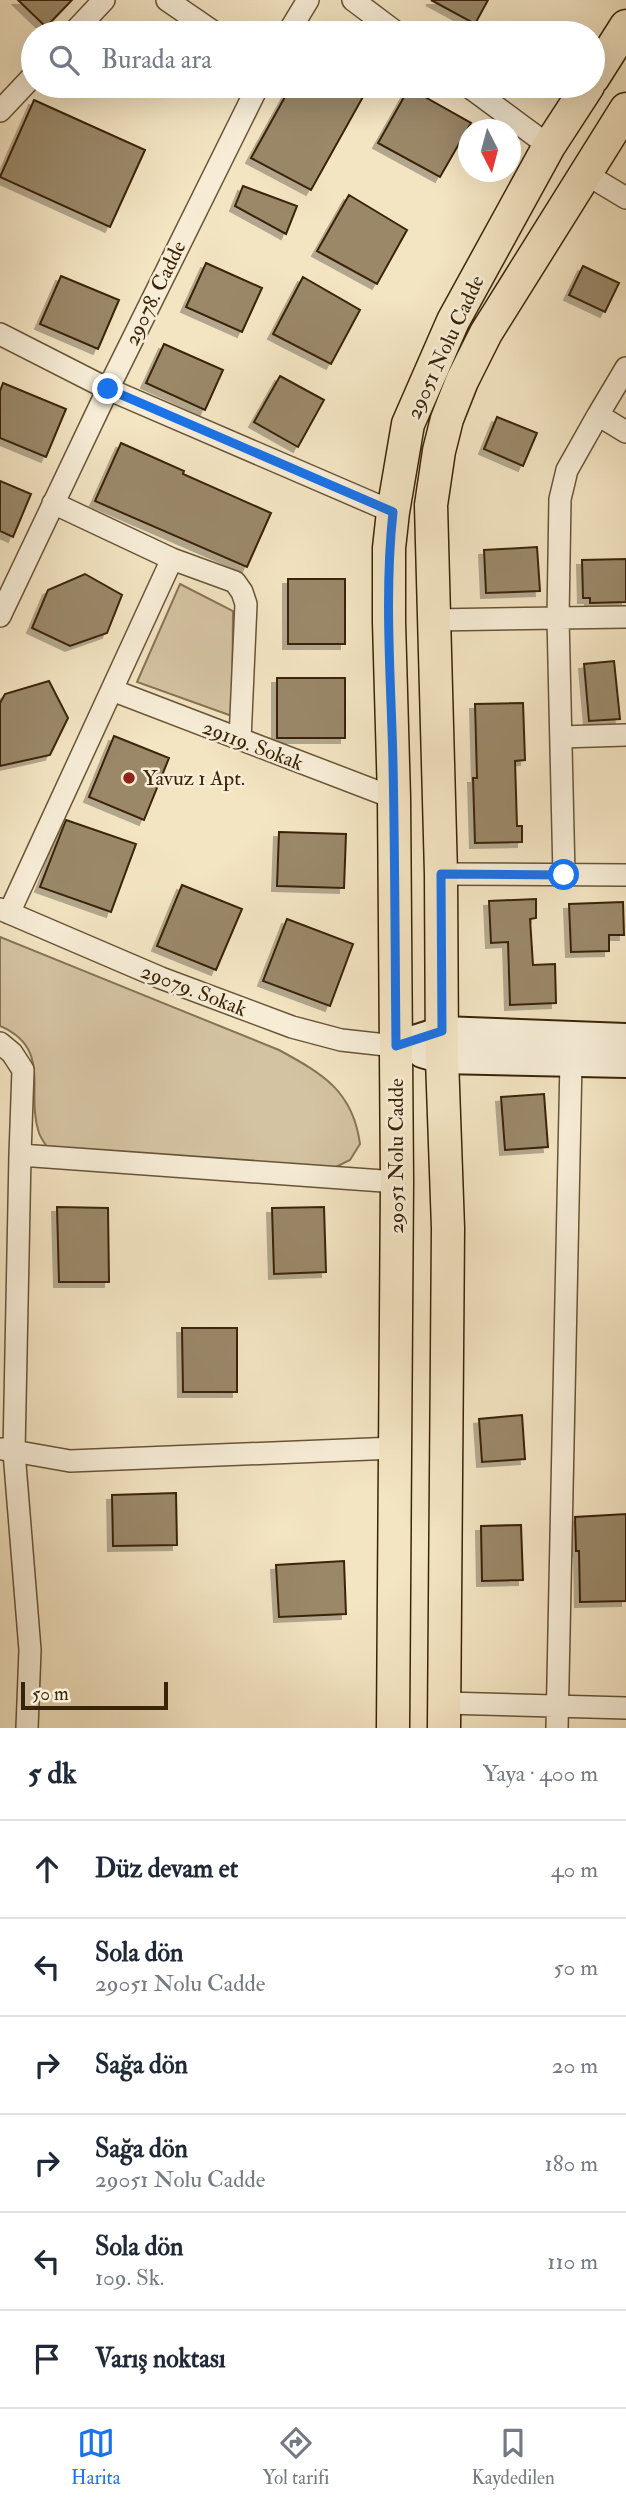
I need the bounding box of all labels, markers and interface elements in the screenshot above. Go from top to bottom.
search box [21,21,605,98]
icon: search [45,41,83,79]
text: Burada ara [101,44,212,76]
north arrow [458,119,521,182]
street label: 29078. Cadde [118,236,193,350]
street label: 29051 Nolu Cadde [400,271,491,423]
route end [92,373,123,404]
street label: 29119. Sokak [199,714,307,777]
place label: Yavuz 1 Apt. [143,765,245,792]
marker: Yavuz 1 Apt. [121,770,137,786]
route start [548,859,579,890]
street label: 29079. Sokak [137,958,251,1023]
street label: 29051 Nolu Cadde [383,1078,410,1234]
scale bar [21,1679,168,1711]
text: 50 m [32,1682,69,1706]
text: 5 dk [28,1755,77,1792]
text: Yaya · 400 m [483,1759,598,1788]
icon: ahead [28,1850,66,1888]
text: Düz devam et [95,1853,238,1885]
text: 40 m [551,1855,598,1884]
text: Sola dön [95,1937,183,1969]
icon: left [28,1948,66,1986]
text: 50 m [554,1953,598,1982]
text: 29051 Nolu Cadde [95,1969,265,1998]
icon: right [28,2046,66,2084]
text: Sağa dön [95,2049,188,2081]
text: 20 m [552,2051,598,2080]
text: Sağa dön [95,2133,188,2165]
icon: right [28,2144,66,2182]
text: 180 m [545,2149,598,2178]
text: 29051 Nolu Cadde [95,2165,265,2194]
text: Sola dön [95,2231,183,2263]
icon: left [28,2242,66,2280]
text: 110 m [547,2247,598,2276]
text: 109. Sk. [95,2263,164,2292]
icon: arrive [28,2340,66,2378]
text: Varış noktası [95,2343,226,2375]
tab: Harita [71,2424,121,2490]
tab: Yol tarifi [263,2424,329,2490]
tab: Kaydedilen [472,2424,555,2490]

